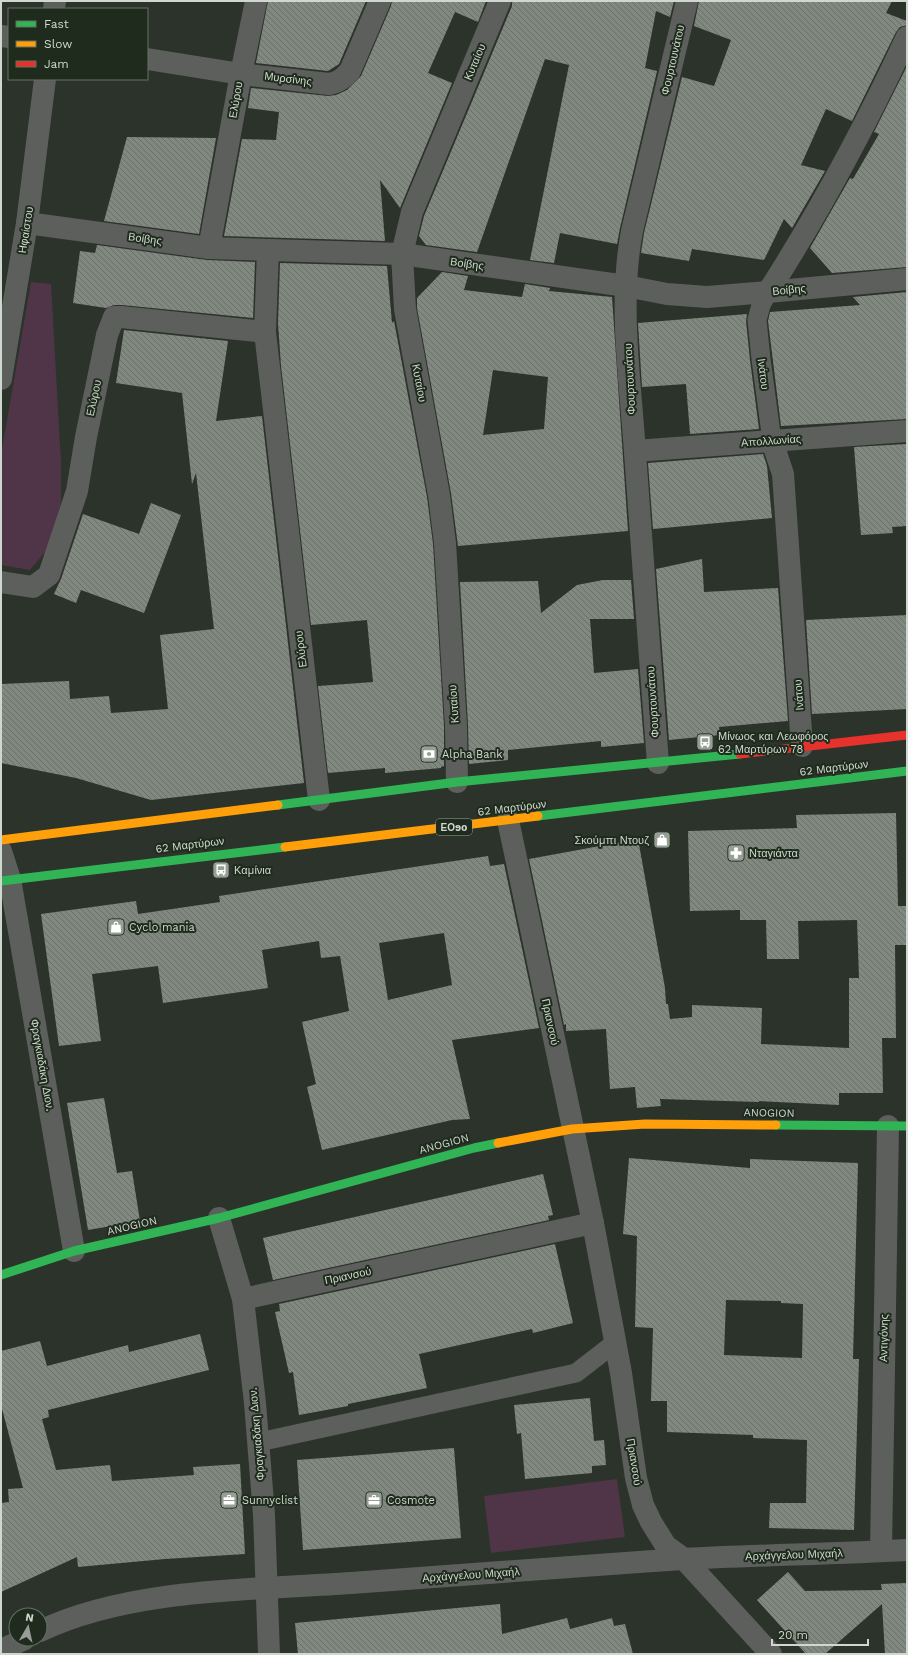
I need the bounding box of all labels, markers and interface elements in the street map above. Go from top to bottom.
legend [8,8,148,80]
text: Fast [44,17,69,31]
street label: Φουρτουνάτου [659,24,687,96]
text: Slow [44,37,72,51]
street label: Κυταίου [461,42,489,82]
text: Jam [44,57,69,71]
street label: Μυρσίνης [264,70,312,88]
street label: Ελύρου [226,81,246,119]
street label: Ηφαίστου [16,206,36,254]
street label: Βοίβης [127,230,163,248]
street label: Βοίβης [449,255,485,273]
street label: Βοίβης [772,282,806,298]
street label: Φουρτουνάτου [622,343,638,415]
street label: Ινάτου [755,358,771,390]
street label: Κυταίου [409,363,429,403]
street label: Ελύρου [84,379,104,417]
street label: Απολλωνίας [740,432,802,450]
street label: Ελύρου [292,630,310,668]
street label: Φουρτουνάτου [644,666,662,738]
street label: Ινάτου [791,679,807,711]
street label: Κυταίου [446,684,462,724]
place label: Μίνωος και Λεωφόρος 62 Μαρτύρων 78 [718,730,829,756]
bus stop icon: Μίνωος και Λεωφόρος 62 Μαρτύρων 78 [695,732,715,752]
bank icon: Alpha Bank [419,744,439,764]
place label: Alpha Bank [442,748,503,761]
street label: 62 Μαρτύρων [799,757,870,779]
street label: 62 Μαρτύρων [477,797,548,819]
road number: ΕΟ90 [436,819,472,835]
shop icon: Σκούμπι Ντουζ [652,830,672,850]
street label: 62 Μαρτύρων [155,834,226,856]
place label: Σκούμπι Ντουζ [574,834,649,847]
pharmacy icon: Νταγιάντα [726,843,746,863]
place label: Νταγιάντα [749,847,798,860]
bus stop icon: Καμίνια [211,860,231,880]
place label: Καμίνια [234,864,272,877]
shop icon: Cyclo mania [106,917,126,937]
place label: Cyclo mania [129,921,195,934]
street label: Πριανσού [539,997,561,1047]
street label: Φραγκιαδάκη Διον. [27,1018,57,1112]
street label: ANOGION [743,1106,795,1120]
street label: ANOGION [418,1131,470,1157]
street label: ANOGION [106,1214,158,1238]
street label: Πριανσού [323,1265,373,1287]
street label: Αντιγόνης [877,1314,891,1362]
street label: Φραγκιαδάκη Διον. [246,1387,268,1481]
street label: Πριανσού [624,1438,644,1486]
office icon: Sunnyclist [219,1490,239,1510]
office icon: Cosmote [364,1490,384,1510]
place label: Sunnyclist [242,1494,298,1507]
place label: Cosmote [387,1494,435,1507]
street label: Αρχάγγελου Μιχαήλ [745,1547,844,1563]
street label: Αρχάγγελου Μιχαήλ [422,1565,521,1585]
north arrow [8,1607,48,1647]
text: N [24,1611,35,1625]
scale bar [772,1621,868,1647]
text: 20 m [778,1628,808,1642]

